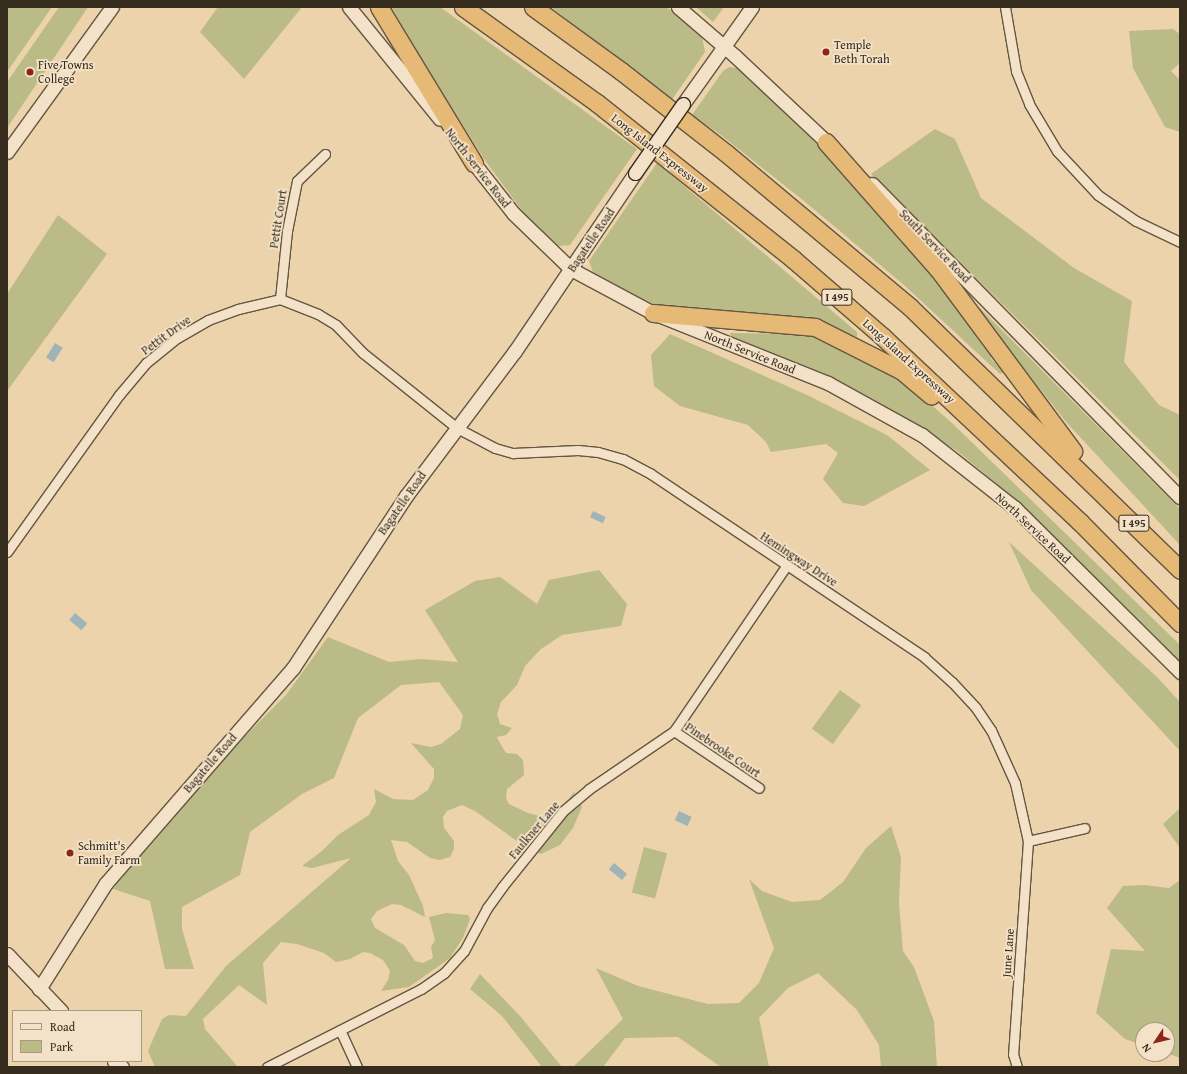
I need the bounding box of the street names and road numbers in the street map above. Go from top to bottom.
street label: Long Island Expressway [609,111,711,195]
street label: North Service Road [442,125,514,211]
street label: Pettit Court [266,189,290,249]
street label: Bagatelle Road [564,205,618,275]
street label: South Service Road [896,206,974,286]
road number: I 495 [821,288,853,306]
street label: Pettit Drive [138,312,194,358]
street label: Long Island Expressway [860,316,958,406]
street label: North Service Road [702,327,798,377]
street label: Bagatelle Road [375,469,429,537]
street label: North Service Road [993,490,1073,566]
road number: I 495 [1118,514,1150,532]
street label: Hemingway Drive [758,529,840,589]
street label: Pinebrooke Court [683,719,763,781]
street label: Bagatelle Road [180,730,240,796]
street label: Faulkner Lane [506,798,562,862]
street label: June Lane [999,928,1017,978]

